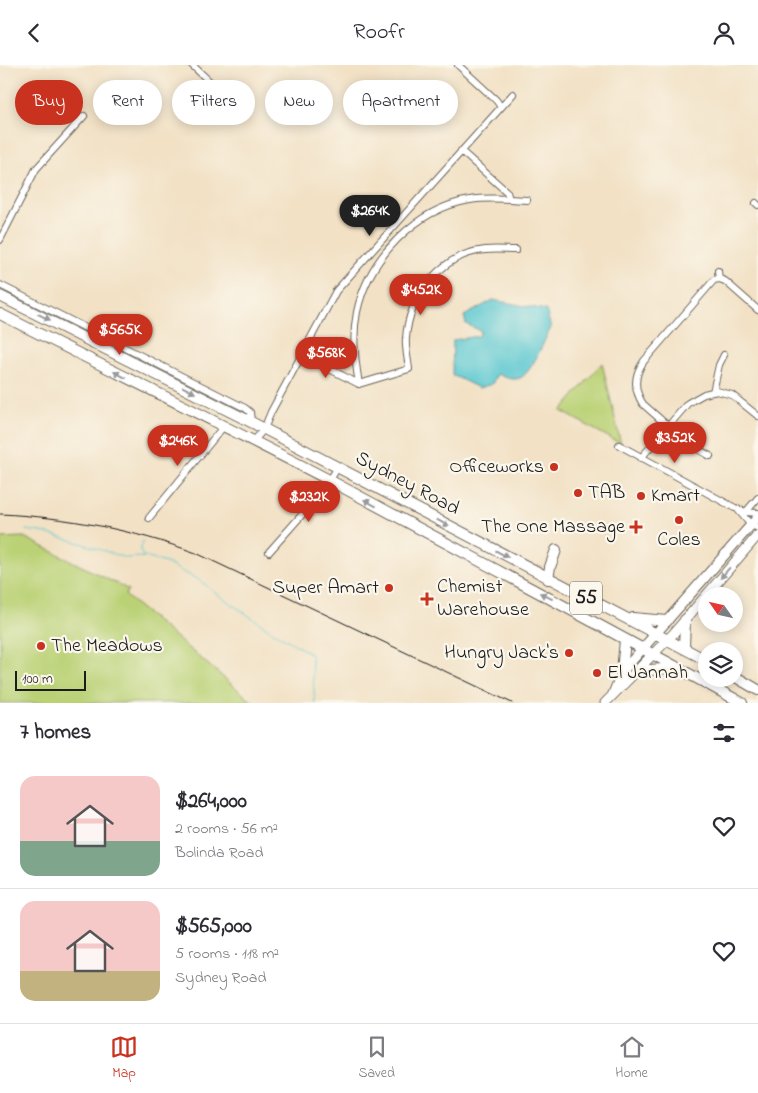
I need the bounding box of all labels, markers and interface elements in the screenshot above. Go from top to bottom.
text: Roofr [353,17,405,49]
icon: back [20,19,48,47]
icon: person [710,19,738,47]
chip: Buy [15,80,83,125]
chip: Rent [93,80,162,125]
chip: Filters [172,80,255,125]
chip: New [265,80,333,125]
chip: Apartment [343,80,458,125]
pin: $264K [335,195,405,237]
text: $264K [350,199,390,223]
pin: $452K [386,273,456,316]
text: $452K [400,278,442,302]
one-way arrow [36,313,51,321]
pin: $565K [85,313,155,356]
text: $565K [99,318,141,342]
pin: $568K [291,337,361,379]
text: $568K [306,341,346,365]
one-way arrow [113,371,127,379]
one-way arrow [182,386,196,394]
pin: $352K [640,421,710,464]
pin: $246K [143,425,213,467]
text: $352K [654,426,696,450]
text: $246K [158,429,198,453]
street label: Sydney Road [350,444,464,524]
place label: Officeworks [449,453,544,482]
marker: Officeworks [548,461,560,473]
place label: TAB [588,479,625,508]
pin: $232K [274,481,344,523]
place label: Kmart [651,482,700,511]
text: $232K [289,485,329,509]
marker: TAB [572,487,584,499]
marker: Kmart [635,490,647,502]
one-way arrow [363,498,376,507]
place label: The One Massage [481,513,625,543]
marker: Coles [673,514,685,526]
one-way arrow [436,519,450,528]
marker: The One Massage [629,520,643,534]
place label: Coles [657,526,701,555]
one-way arrow [494,550,509,558]
one-way arrow [719,566,730,579]
place label: Chemist Warehouse [437,573,529,625]
place label: Super Amart [272,574,379,603]
road number: 55 [570,581,602,615]
marker: Super Amart [383,582,395,594]
north arrow [698,587,742,633]
map controls [698,587,743,687]
one-way arrow [539,592,553,600]
marker: Chemist Warehouse [421,593,433,605]
place label: The Meadows [51,632,163,661]
place label: Hungry Jack's [444,639,559,669]
marker: The Meadows [35,640,47,652]
button: layers [698,642,743,687]
marker: Hungry Jack's [563,647,575,659]
place label: El Jannah [607,659,688,688]
marker: El Jannah [591,667,603,679]
scale bar [15,668,86,691]
text: 100 m [22,669,53,690]
text: 7 homes [20,718,91,748]
icon: filters [710,719,738,747]
text: $264,000 [175,787,247,817]
icon: home [60,796,120,856]
icon: heart [710,812,738,840]
text: 2 rooms · 56 m² [175,817,278,841]
text: Bolinda Road [175,841,264,865]
text: $565,000 [175,912,252,942]
icon: home [60,921,120,981]
icon: heart [710,937,738,965]
text: 5 rooms · 118 m² [175,942,279,966]
text: Sydney Road [175,966,266,990]
tab: Map [110,1033,138,1084]
tab: Saved [358,1033,395,1084]
tab: Home [615,1033,648,1084]

